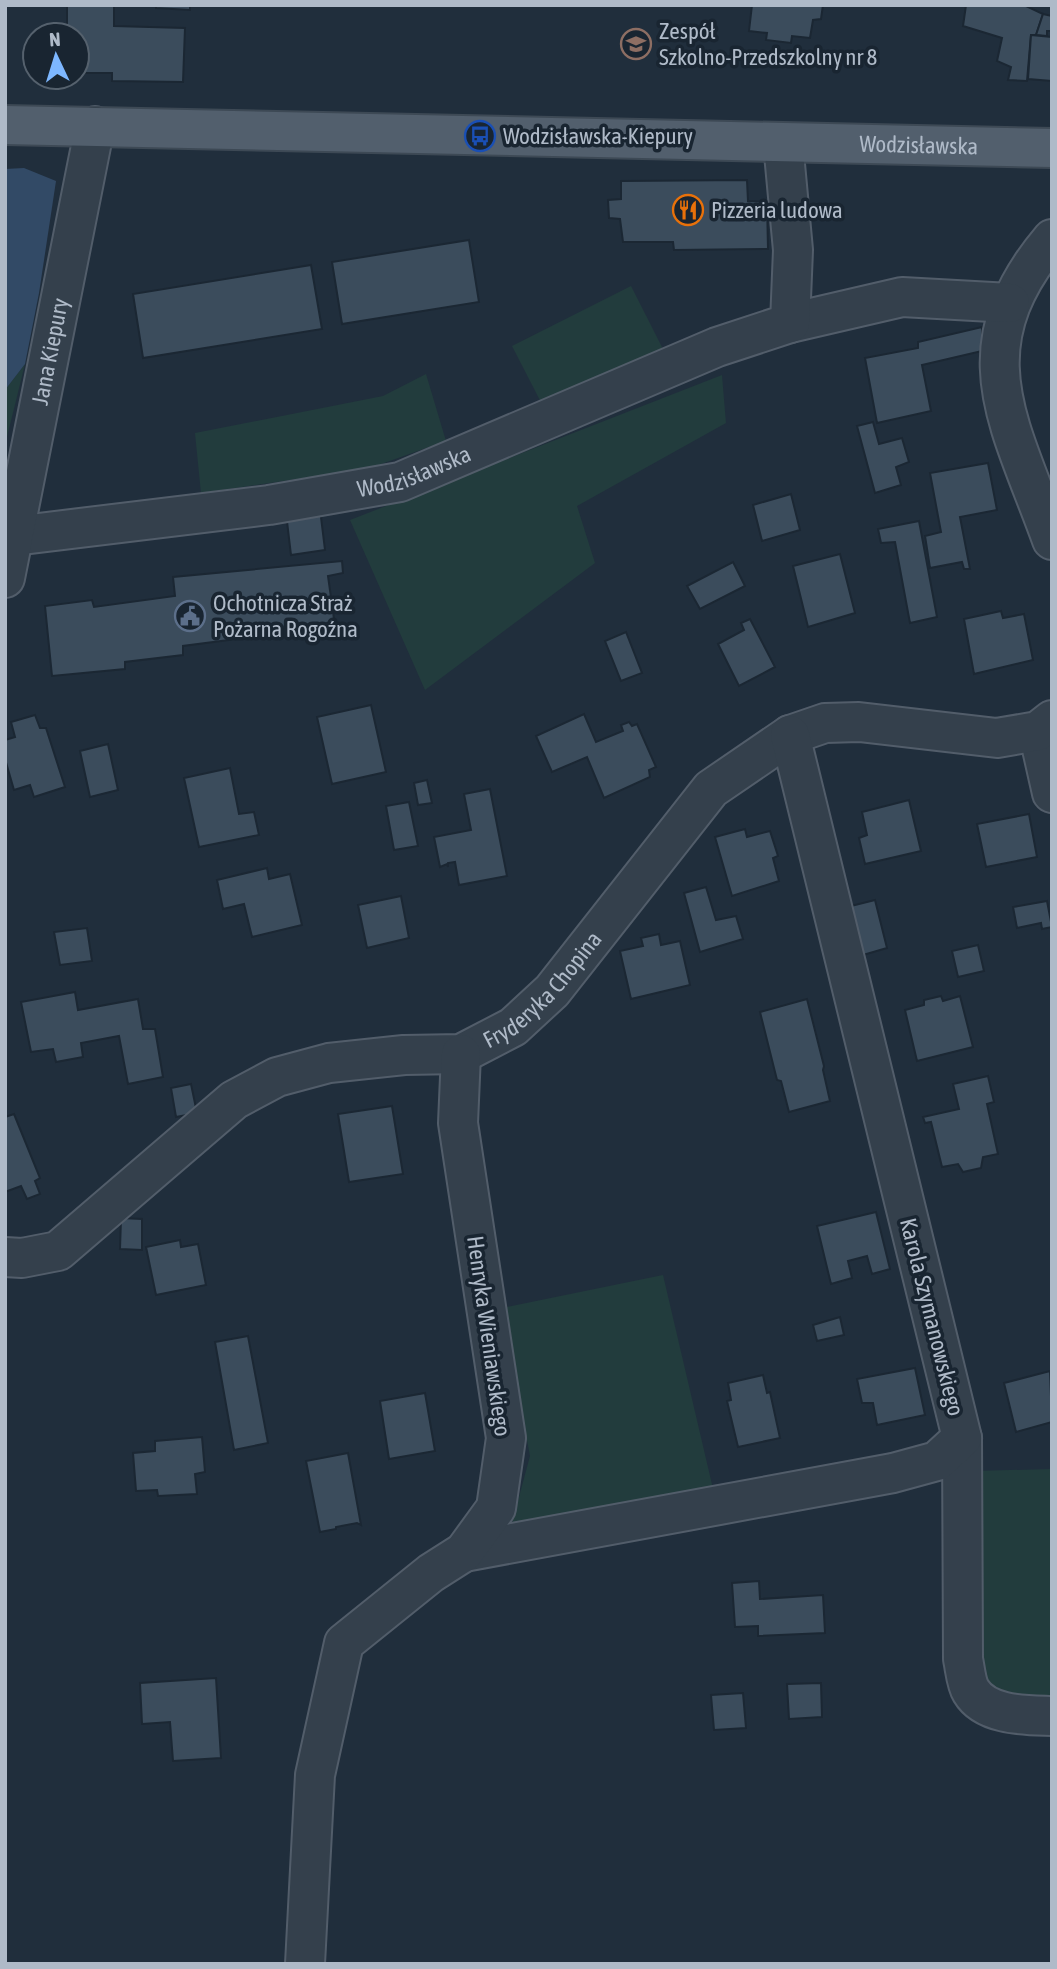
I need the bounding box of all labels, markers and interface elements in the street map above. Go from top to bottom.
place label: Zespół Szkolno-Przedszkolny nr 8 [659,18,877,70]
north arrow [21,21,91,91]
school or university icon: Zespół Szkolno-Przedszkolny nr 8 [619,27,653,61]
text: N [48,28,61,50]
bus stop icon: Wodzisławska-Kiepury [463,119,497,153]
place label: Wodzisławska-Kiepury [503,123,693,149]
street label: Wodzisławska [859,131,979,159]
restaurant icon: Pizzeria ludowa [671,193,705,227]
place label: Pizzeria ludowa [711,197,843,223]
street label: Jana Kiepury [27,296,73,407]
street label: Wodzisławska [355,440,475,502]
place label: Ochotnicza Straż Pożarna Rogoźna [213,590,358,642]
public building icon: Ochotnicza Straż Pożarna Rogoźna [173,599,207,633]
street label: Fryderyka Chopina [479,926,607,1053]
street label: Karola Szymanowskiego [895,1216,969,1418]
street label: Henryka Wieniawskiego [462,1234,516,1438]

